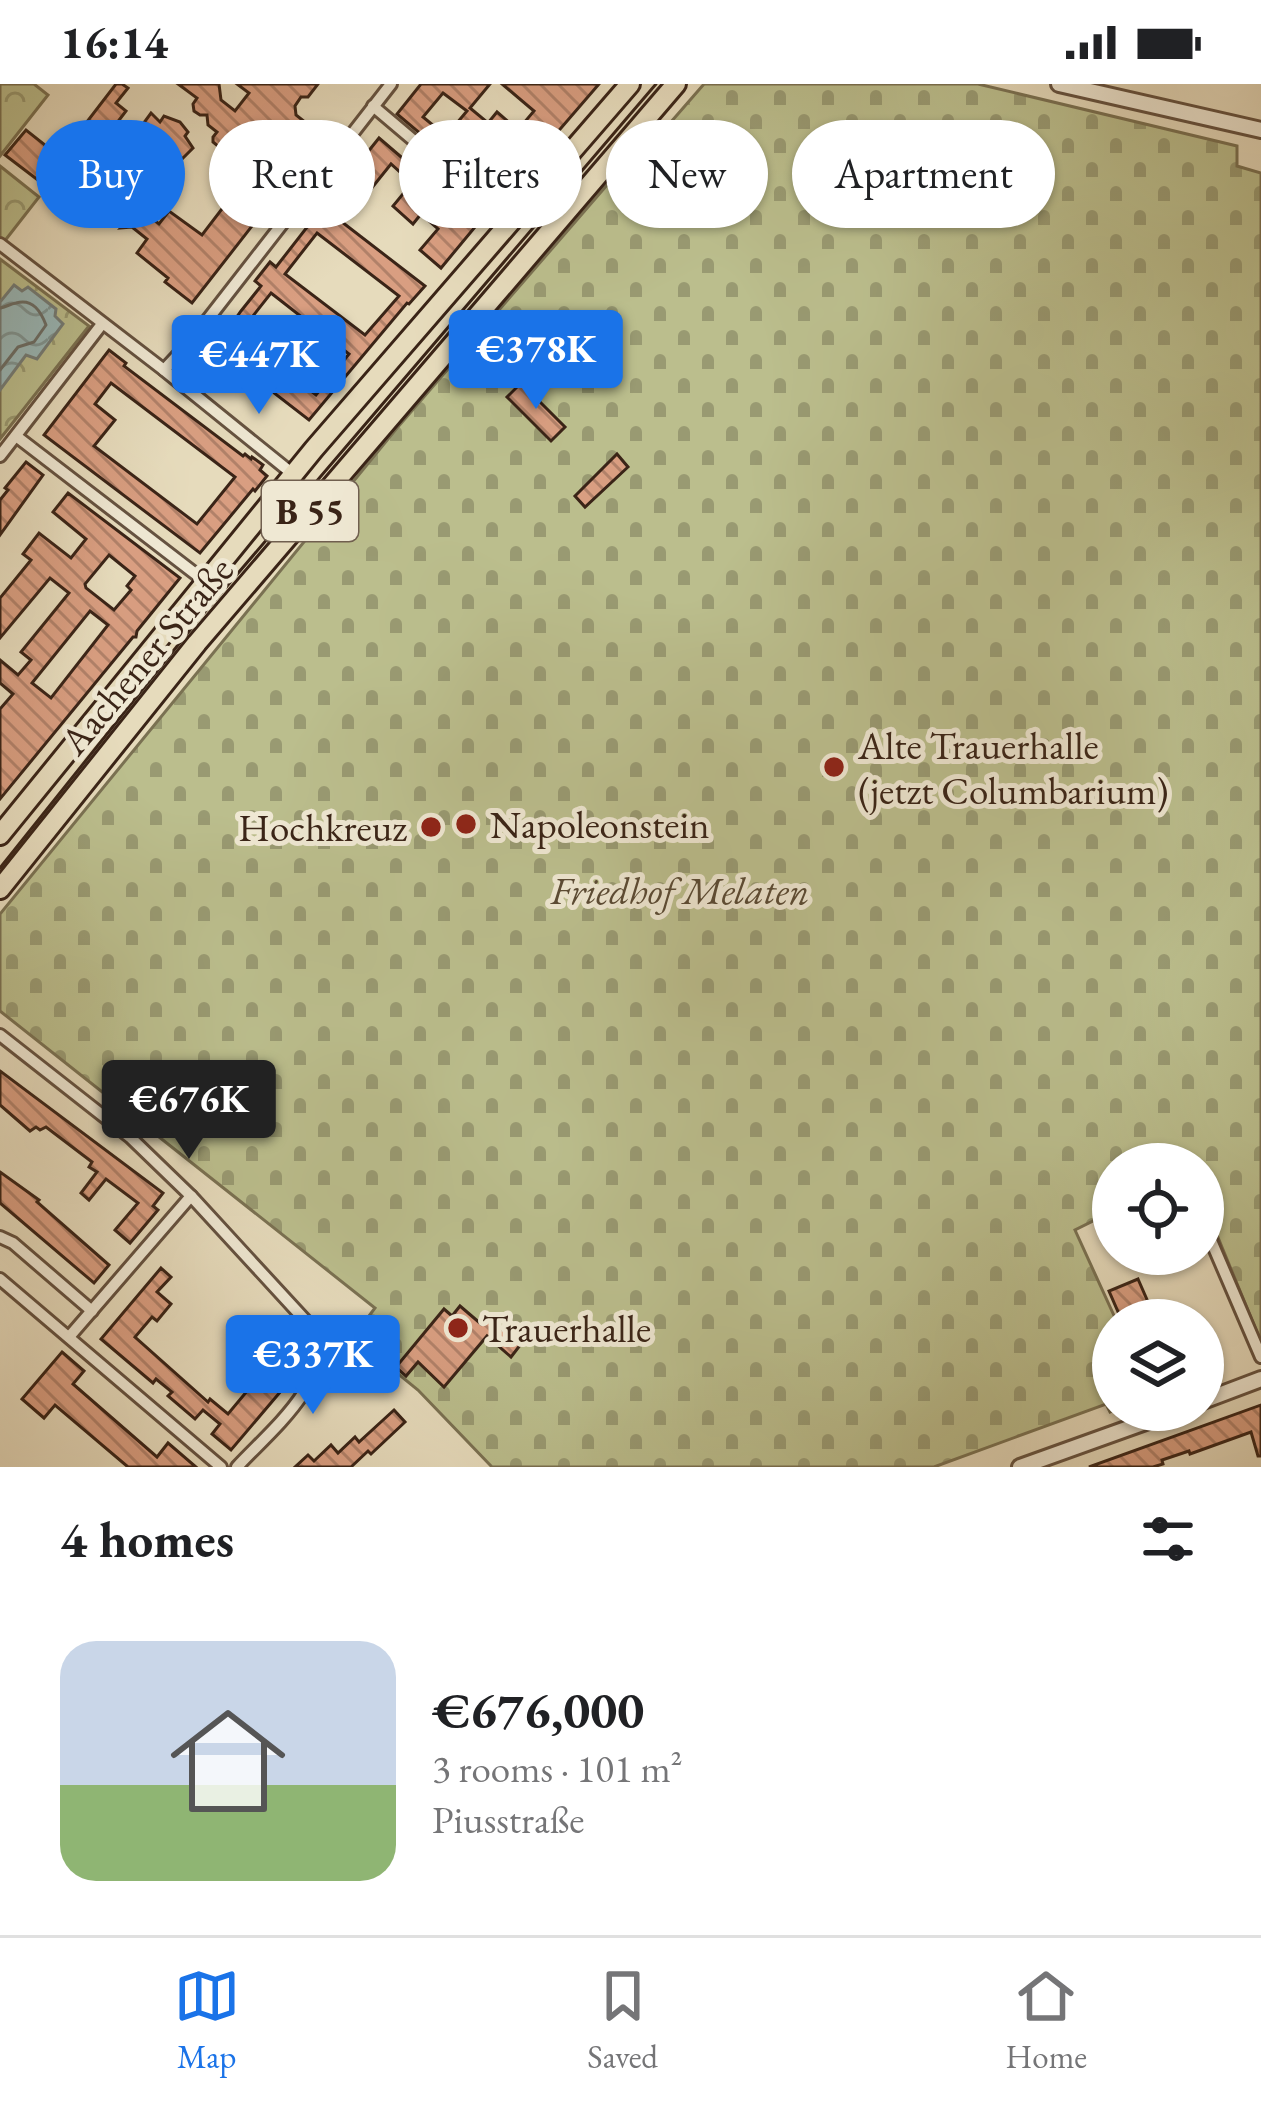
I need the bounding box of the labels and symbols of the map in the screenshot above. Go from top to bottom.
pin: €378K [452,310,620,412]
pin: €447K [175,315,343,417]
road number: B 55 [262,481,358,541]
street label: Aachener Straße [48,545,244,766]
place label: Alte Trauerhalle (jetzt Columbarium) [857,720,1169,816]
marker: Alte Trauerhalle (jetzt Columbarium) [821,754,847,780]
place label: Napoleonstein [490,799,710,850]
place label: Hochkreuz [238,802,407,853]
marker: Napoleonstein [453,811,479,837]
marker: Hochkreuz [418,814,444,840]
park label: Friedhof Melaten [550,865,809,916]
pin: €676K [105,1060,273,1162]
place label: Trauerhalle [482,1303,651,1354]
pin: €337K [229,1315,397,1417]
marker: Trauerhalle [445,1315,471,1341]

